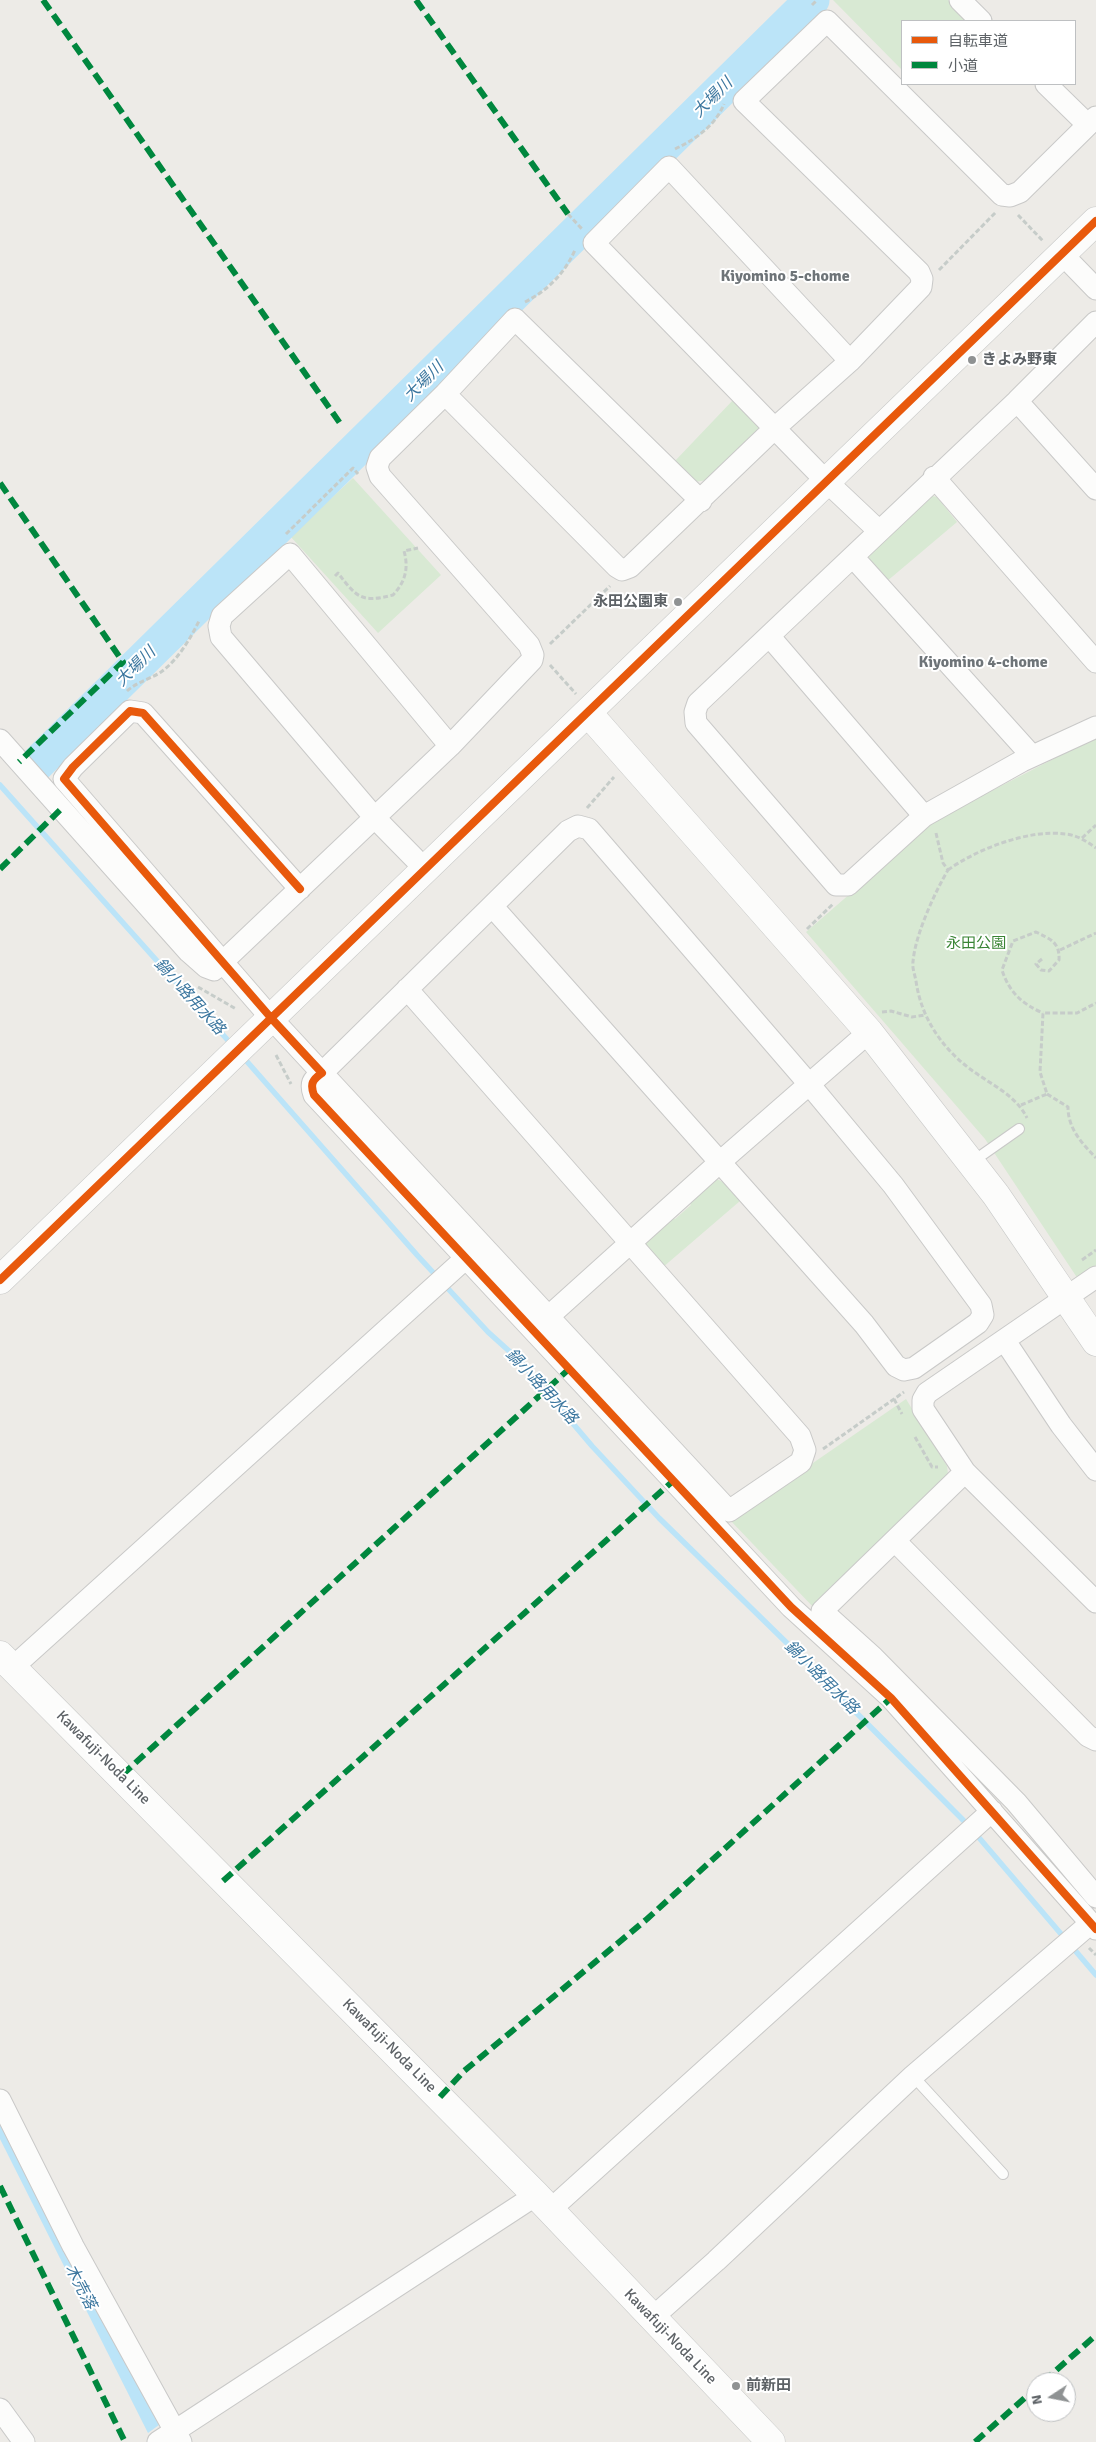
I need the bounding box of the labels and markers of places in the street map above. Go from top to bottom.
place label: きよみ野東 [982,351,1057,369]
marker: きよみ野東 [966,354,978,366]
place label: 永田公園東 [593,593,668,611]
marker: 永田公園東 [672,596,684,608]
place label: 前新田 [746,2377,791,2395]
marker: 前新田 [730,2380,742,2392]

